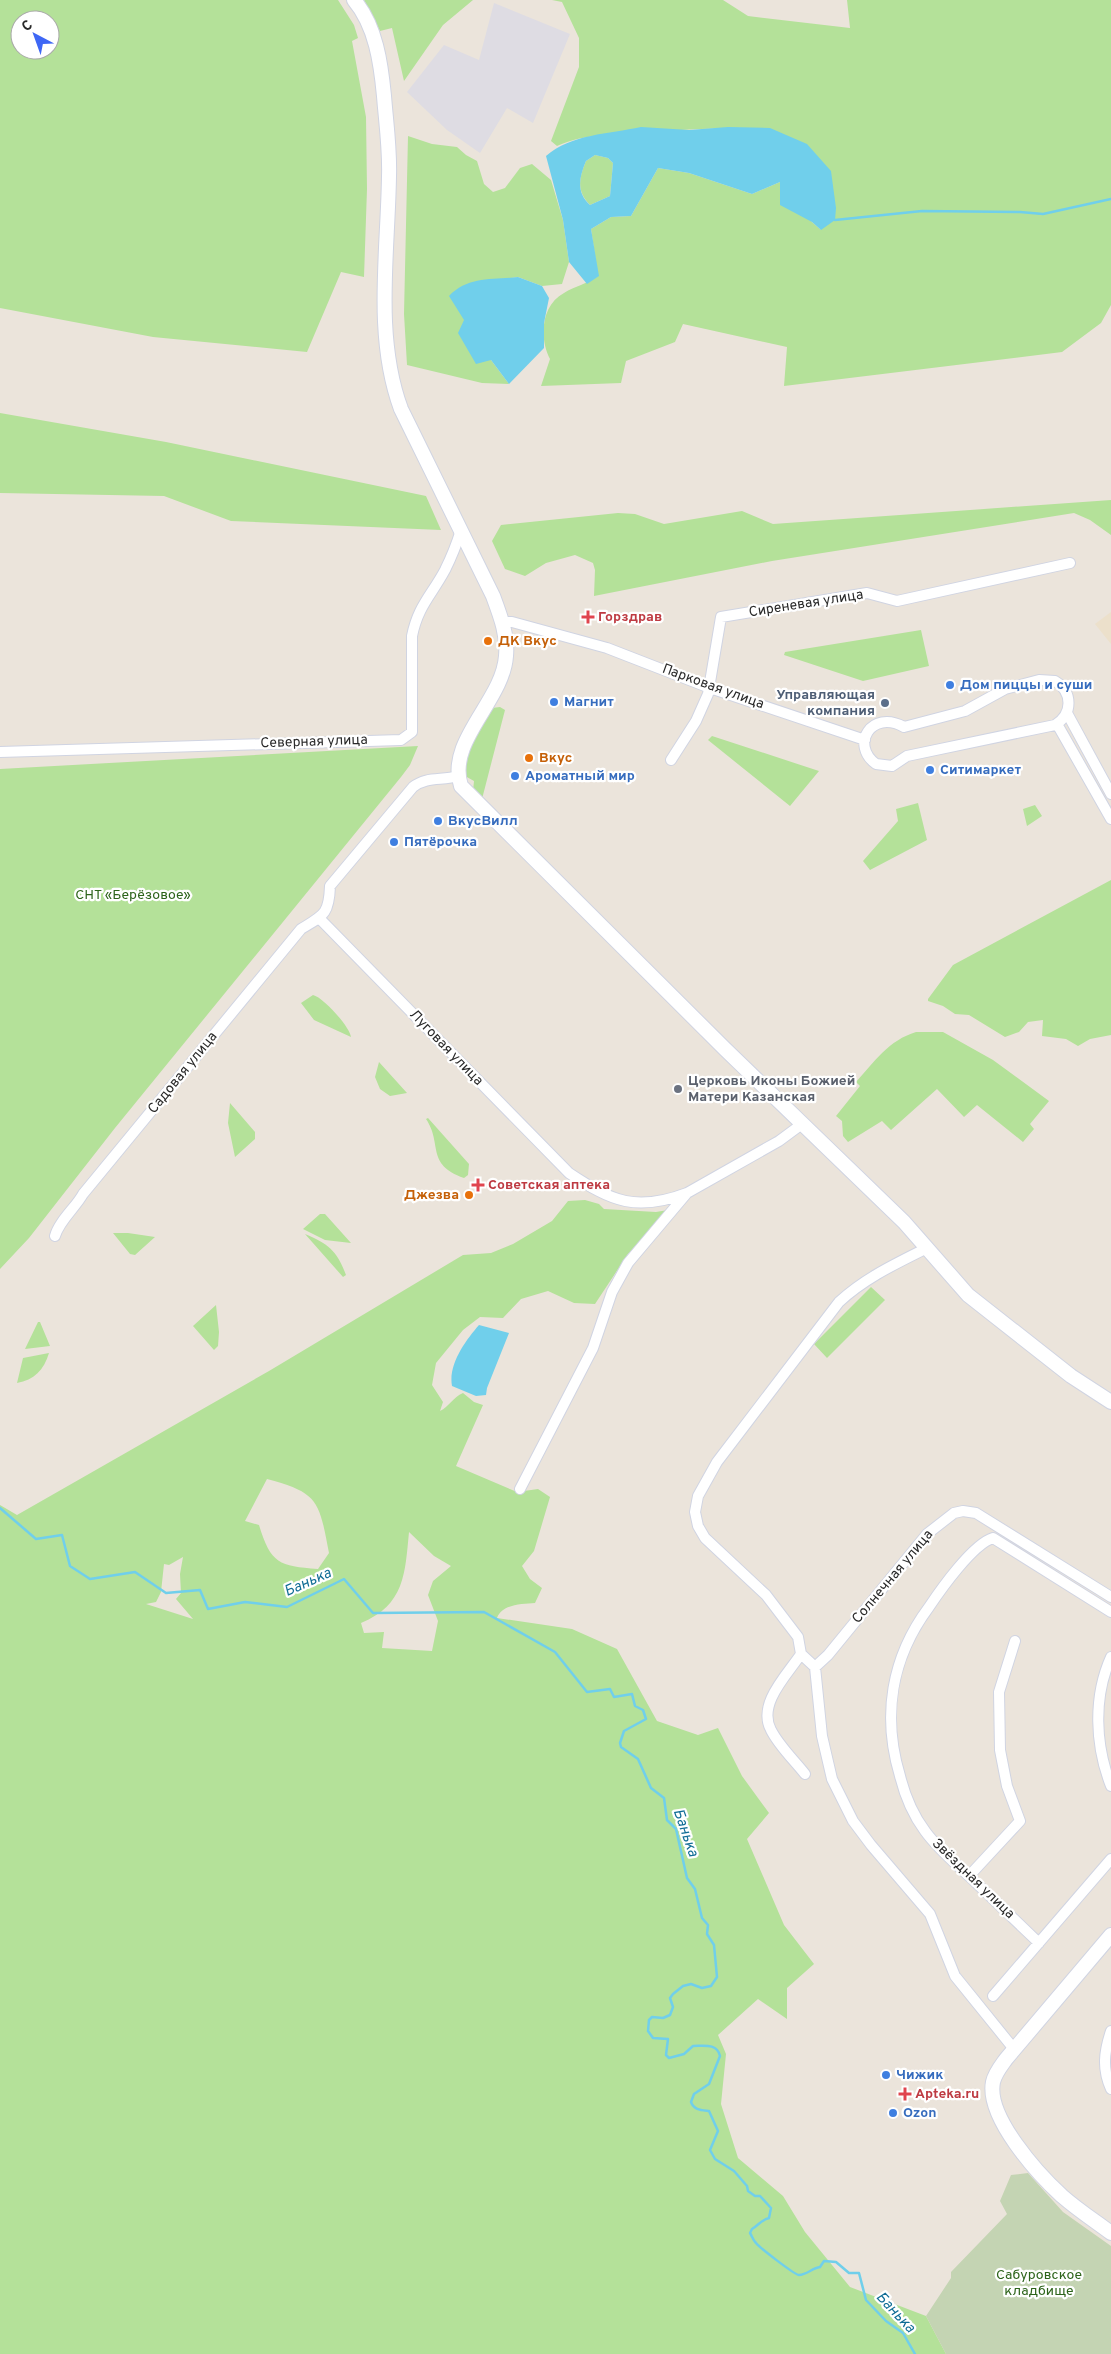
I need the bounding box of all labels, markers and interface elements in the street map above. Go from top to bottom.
north arrow [10,10,60,60]
text: С [19,17,36,36]
street label: Сиреневая улица [748,587,864,621]
place label: Горздрав [598,609,662,626]
marker: Горздрав [582,611,594,623]
place label: ДК Вкус [498,633,557,650]
marker: ДК Вкус [482,635,494,647]
street label: Парковая улица [660,661,766,713]
place label: Дом пиццы и суши [960,677,1092,694]
marker: Дом пиццы и суши [944,679,956,691]
place label: Управляющая компания [776,687,875,720]
place label: Магнит [564,694,614,711]
marker: Магнит [548,696,560,708]
marker: Управляющая компания [879,697,891,709]
street label: Северная улица [260,732,368,752]
place label: Вкус [539,750,572,767]
marker: Вкус [523,752,535,764]
place label: Ситимаркет [940,762,1021,779]
marker: Ситимаркет [924,764,936,776]
place label: Ароматный мир [525,768,635,785]
marker: Ароматный мир [509,770,521,782]
place label: ВкусВилл [448,813,518,830]
marker: ВкусВилл [432,815,444,827]
place label: Пятёрочка [404,834,477,851]
marker: Пятёрочка [388,836,400,848]
park label: СНТ «Берёзовое» [75,887,191,904]
street label: Луговая улица [406,1007,486,1089]
street label: Садовая улица [145,1029,221,1117]
place label: Церковь Иконы Божией Матери Казанская [688,1073,855,1106]
marker: Церковь Иконы Божией Матери Казанская [672,1083,684,1095]
place label: Советская аптека [488,1177,610,1194]
marker: Советская аптека [472,1179,484,1191]
place label: Джезва [404,1187,459,1204]
marker: Джезва [463,1189,475,1201]
street label: Солнечная улица [849,1527,937,1627]
water label: Банька [281,1564,335,1602]
water label: Банька [668,1806,702,1860]
street label: Звёздная улица [928,1835,1018,1923]
place label: Чижик [896,2067,943,2084]
marker: Чижик [880,2069,892,2081]
place label: Apteka.ru [915,2086,979,2103]
marker: Apteka.ru [899,2088,911,2100]
place label: Ozon [903,2105,936,2122]
marker: Ozon [887,2107,899,2119]
park label: Сабуровское кладбище [996,2267,1082,2300]
water label: Банька [871,2288,919,2338]

